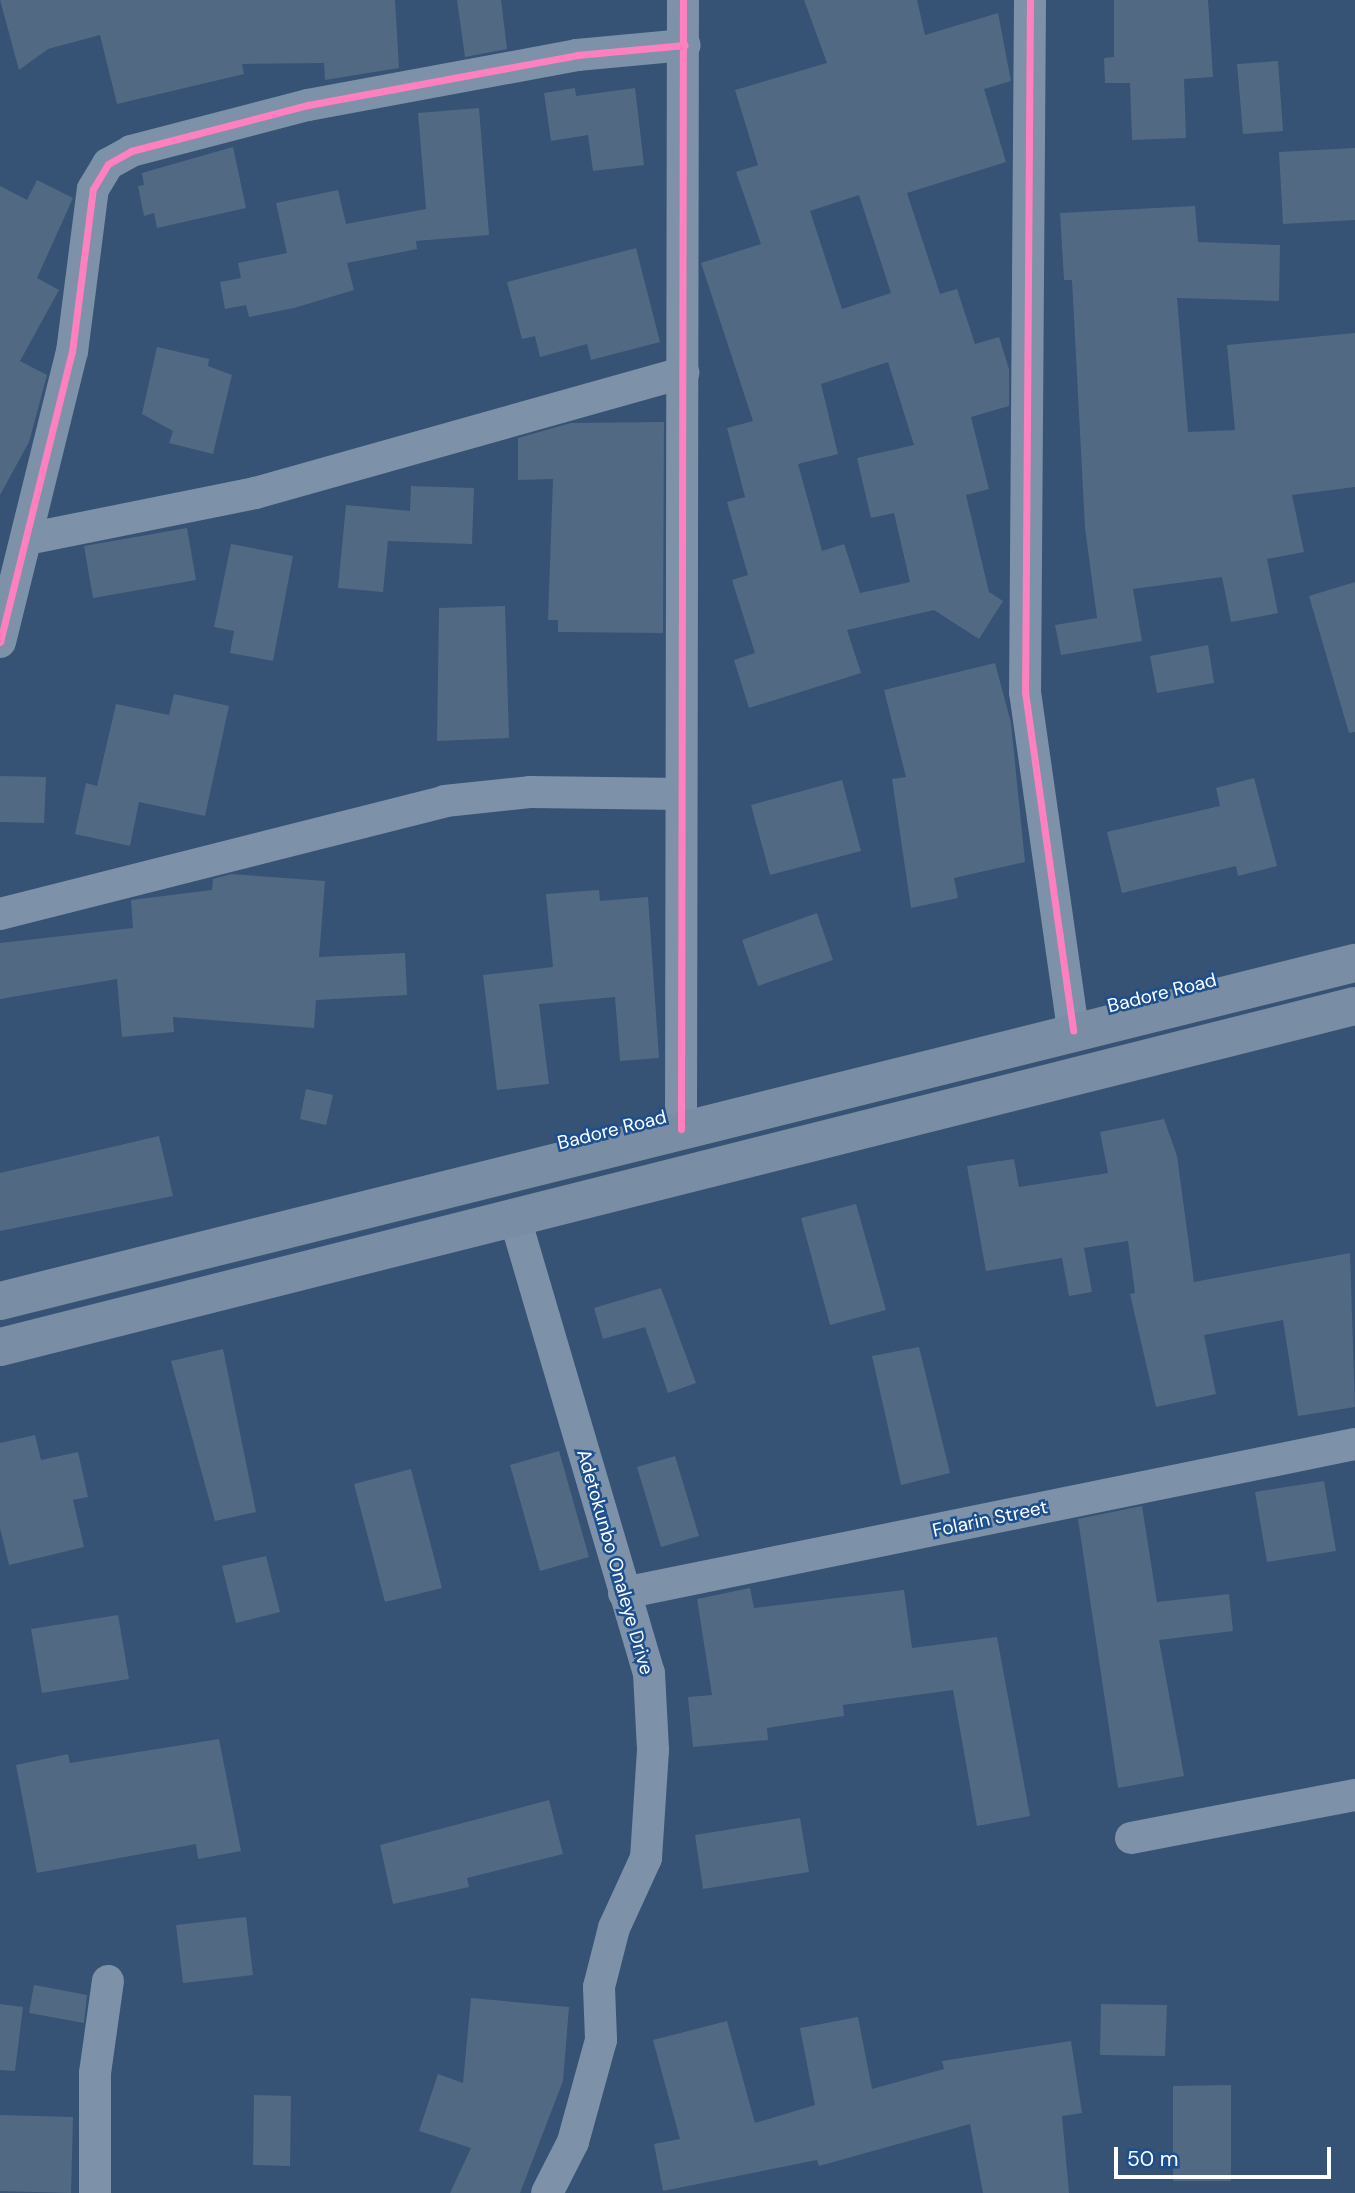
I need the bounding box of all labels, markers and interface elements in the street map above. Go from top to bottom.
street label: Badore Road [1105,968,1219,1018]
street label: Badore Road [555,1105,669,1155]
street label: Adetokunbo Onaleye Drive [572,1447,658,1677]
street label: Folarin Street [930,1496,1050,1542]
scale bar [1117,2134,1334,2178]
text: 50 m [1127,2145,1178,2173]

